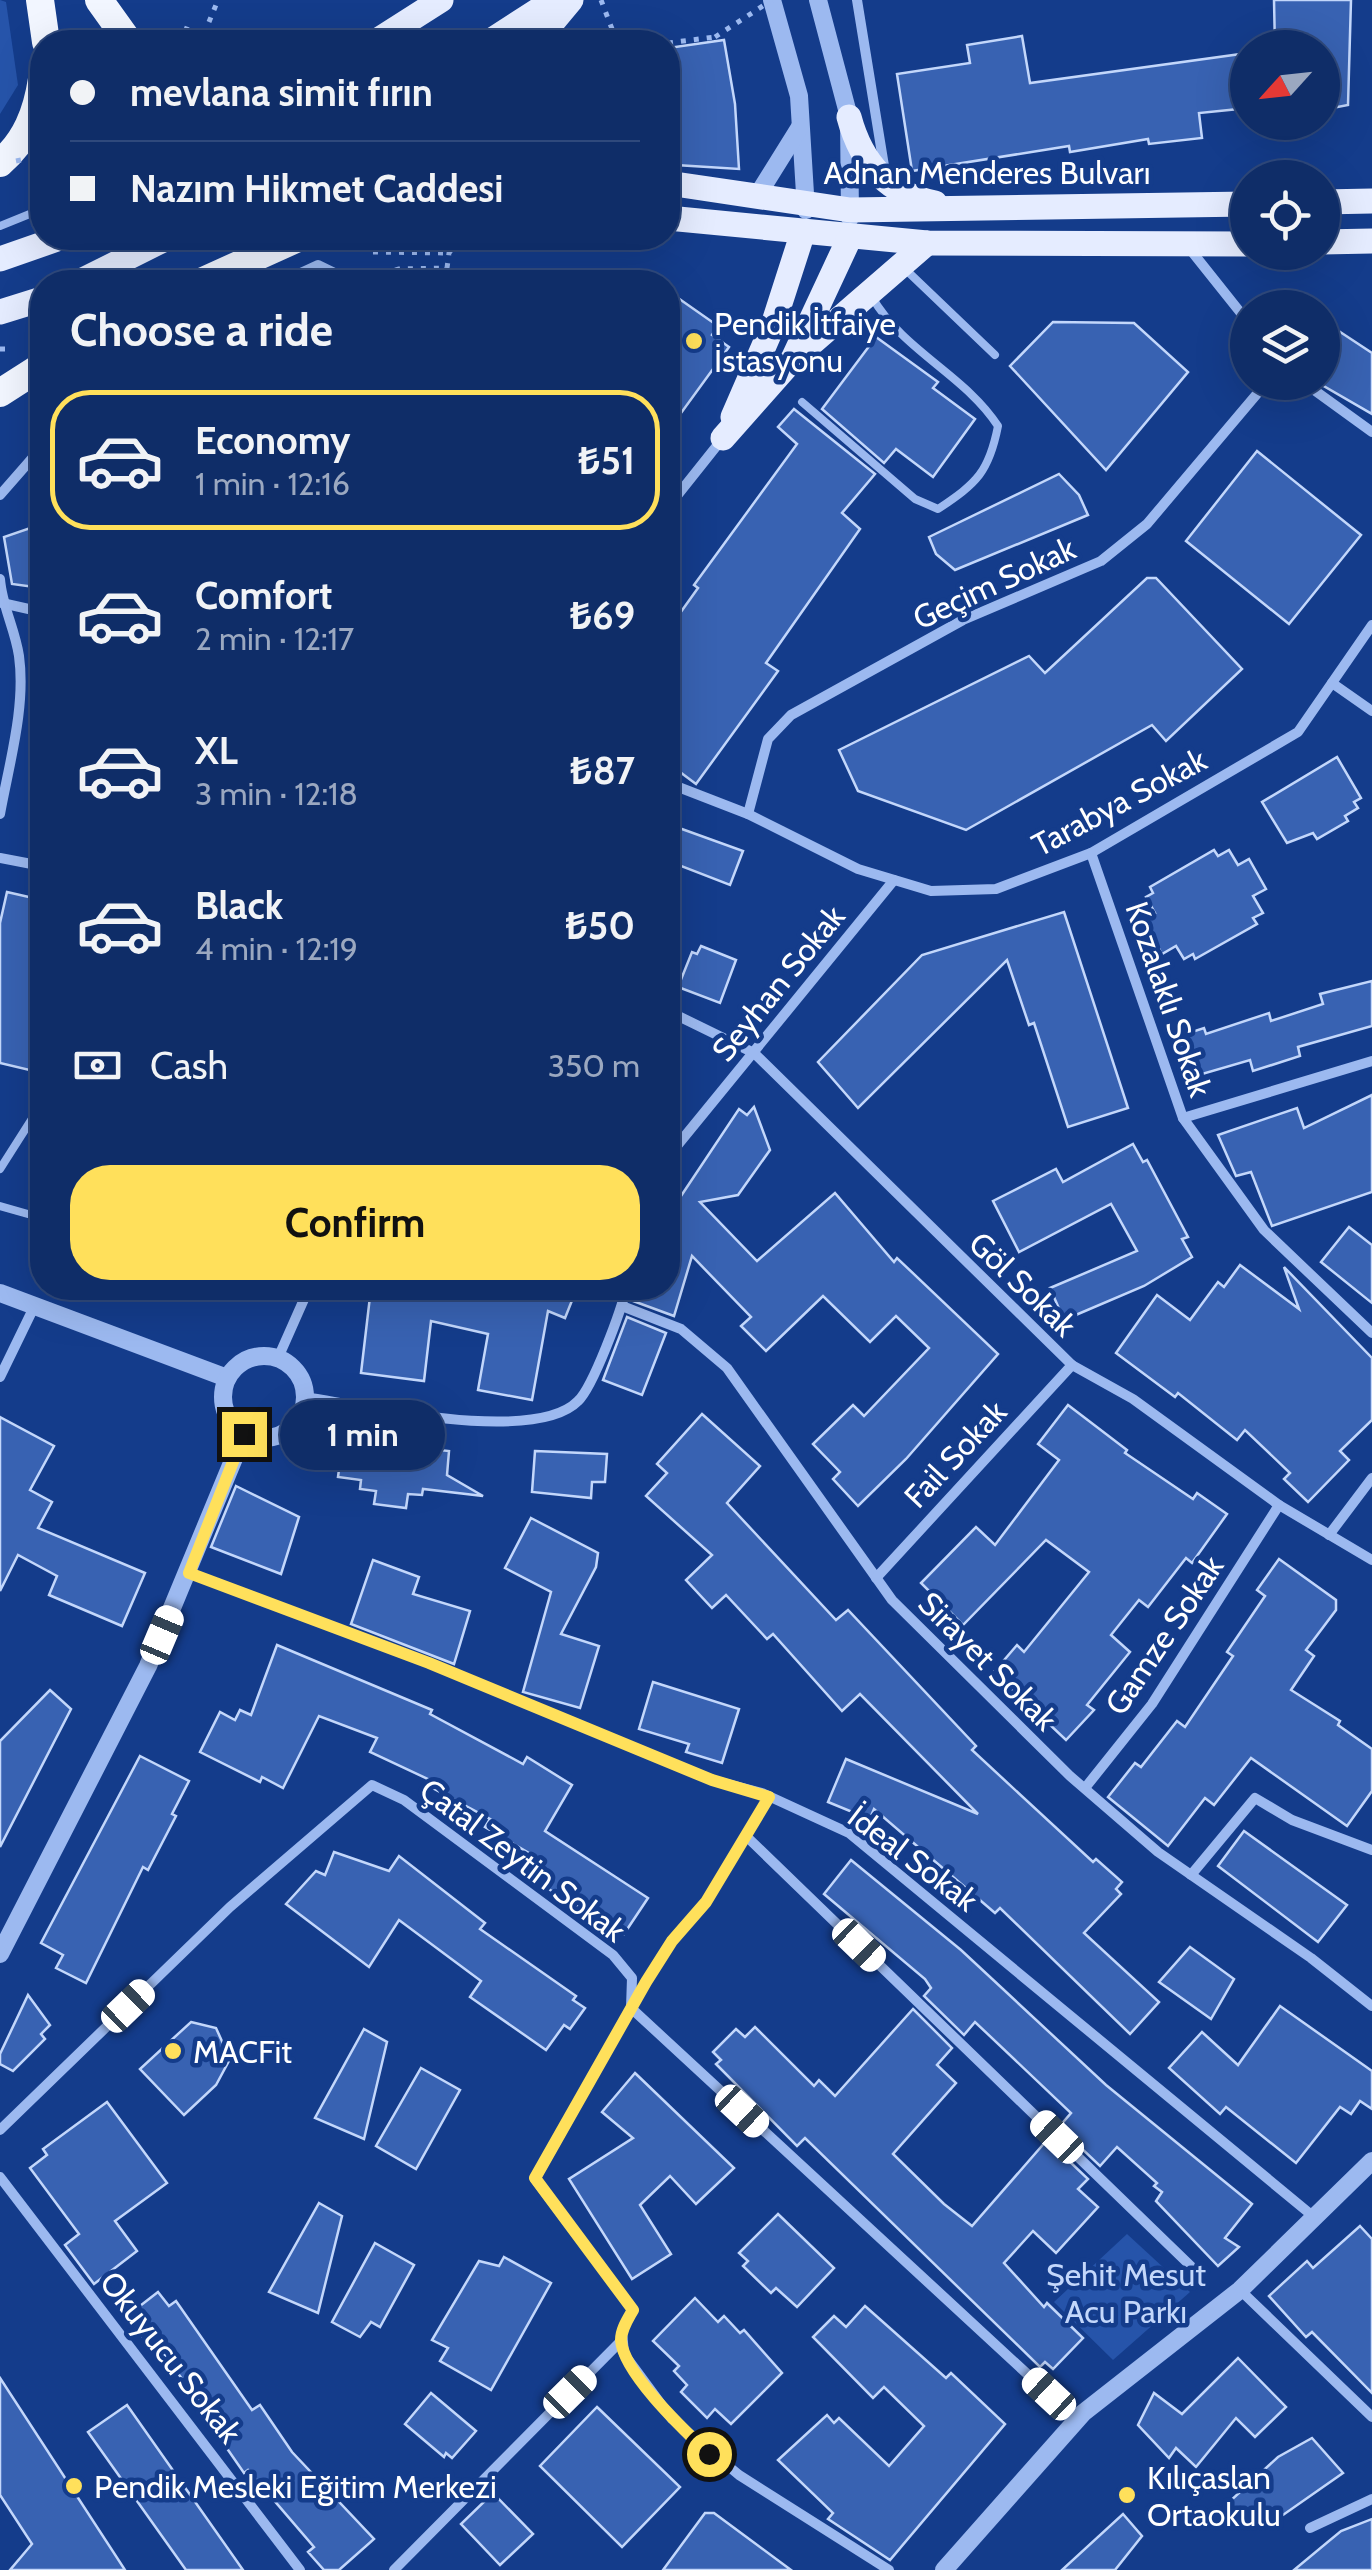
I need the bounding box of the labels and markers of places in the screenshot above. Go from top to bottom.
place label: Pendik İtfaiye İstasyonu [714,304,896,380]
marker: Pendik İtfaiye İstasyonu [683,330,705,352]
place label: MACFit [193,2032,292,2071]
marker: MACFit [162,2040,184,2062]
place label: Kılıçaslan Ortaokulu [1147,2458,1281,2534]
place label: Pendik Mesleki Eğitim Merkezi [94,2467,497,2506]
marker: Pendik Mesleki Eğitim Merkezi [63,2475,85,2497]
marker: Kılıçaslan Ortaokulu [1116,2484,1138,2506]

